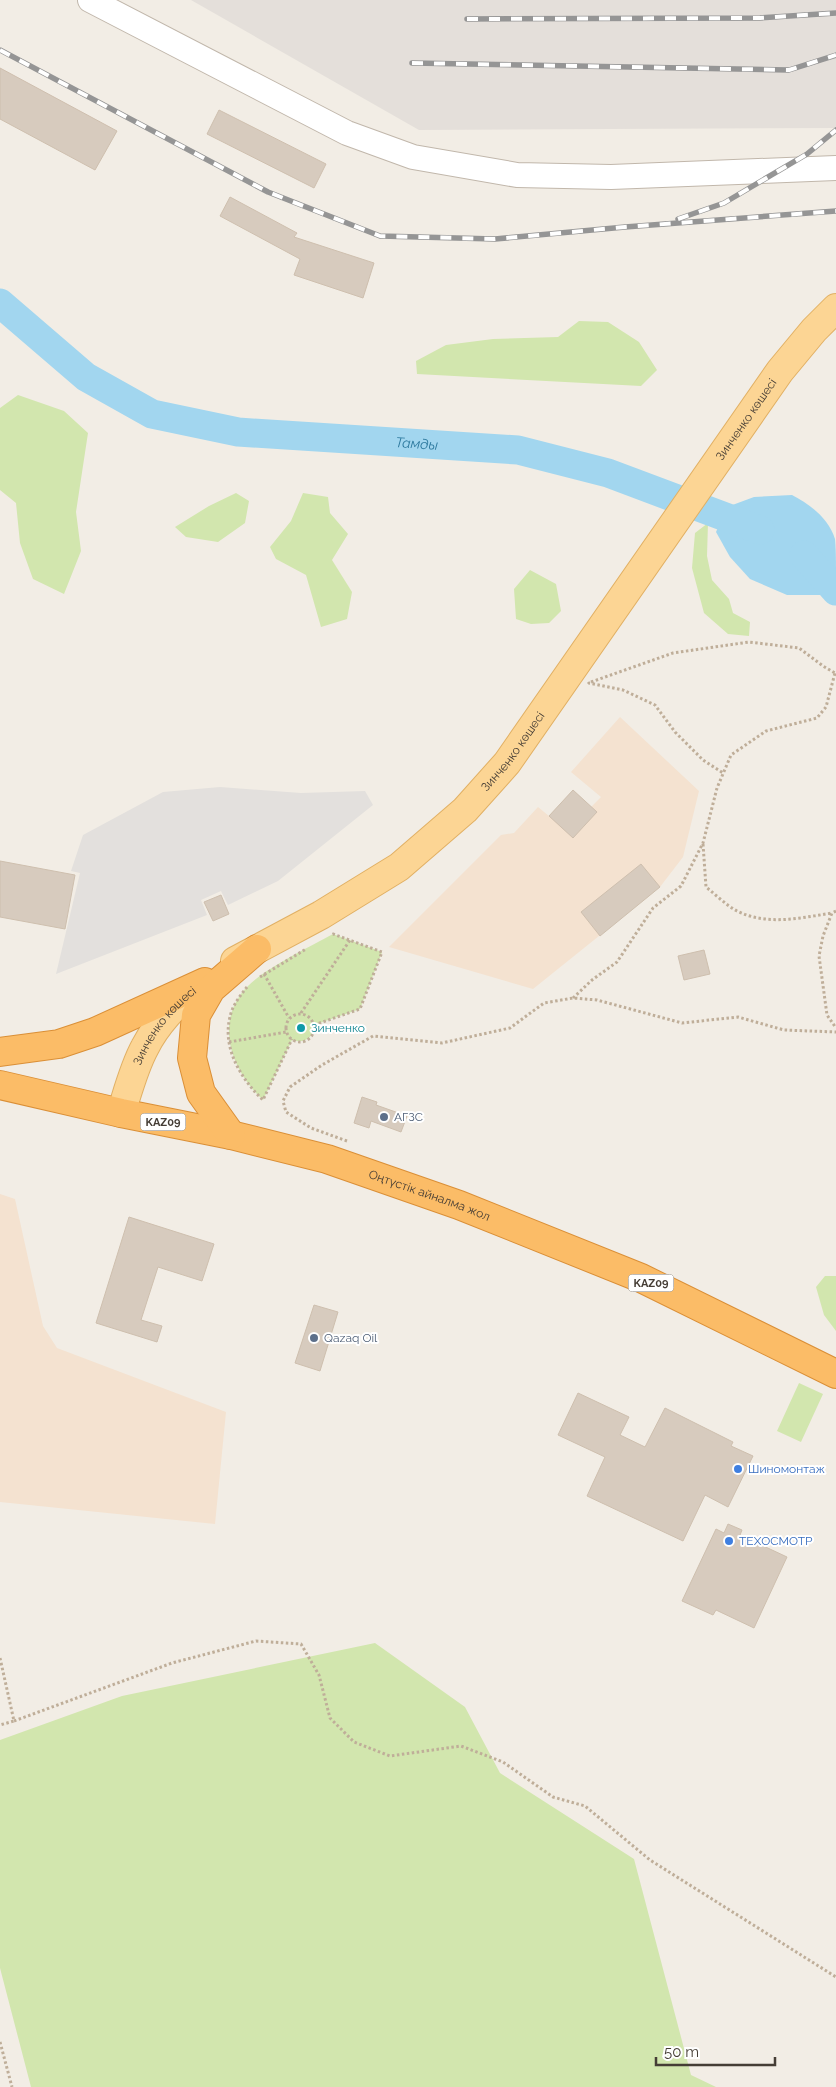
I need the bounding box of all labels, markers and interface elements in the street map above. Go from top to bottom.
street label: Зинченко көшесі [713,376,779,463]
water label: Тамды [395,434,439,453]
street label: Зинченко көшесі [478,709,547,794]
street label: Зинченко көшесі [130,984,199,1067]
place label: Зинченко [311,1021,365,1035]
marker: Зинченко [295,1022,307,1034]
place label: АГЗС [394,1110,423,1124]
marker: АГЗС [378,1111,390,1123]
road number: KAZ09 [140,1114,186,1130]
street label: Оңтүстік айналма жол [367,1167,492,1224]
road number: KAZ09 [628,1275,674,1292]
place label: Qazaq Oil [324,1331,378,1345]
marker: Qazaq Oil [308,1332,320,1344]
place label: Шиномонтаж [748,1462,825,1476]
marker: Шиномонтаж [732,1463,744,1475]
place label: ТЕХОСМОТР [739,1534,813,1548]
marker: ТЕХОСМОТР [723,1535,735,1547]
scale bar [656,2034,775,2066]
text: 50 m [664,2043,699,2061]

